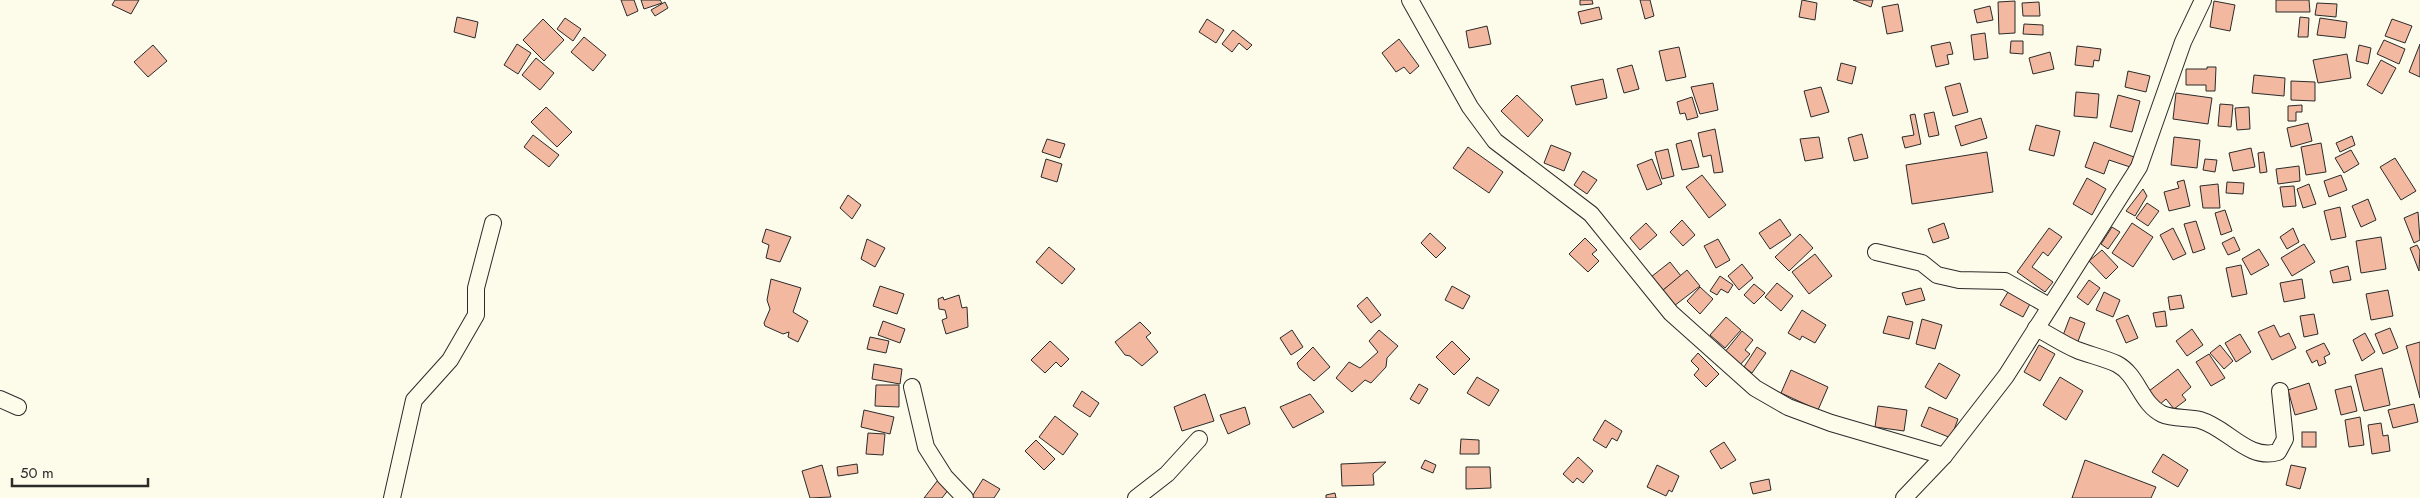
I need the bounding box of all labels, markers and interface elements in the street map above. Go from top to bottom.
scale bar [12,456,149,488]
text: 50 m [20,462,54,484]

